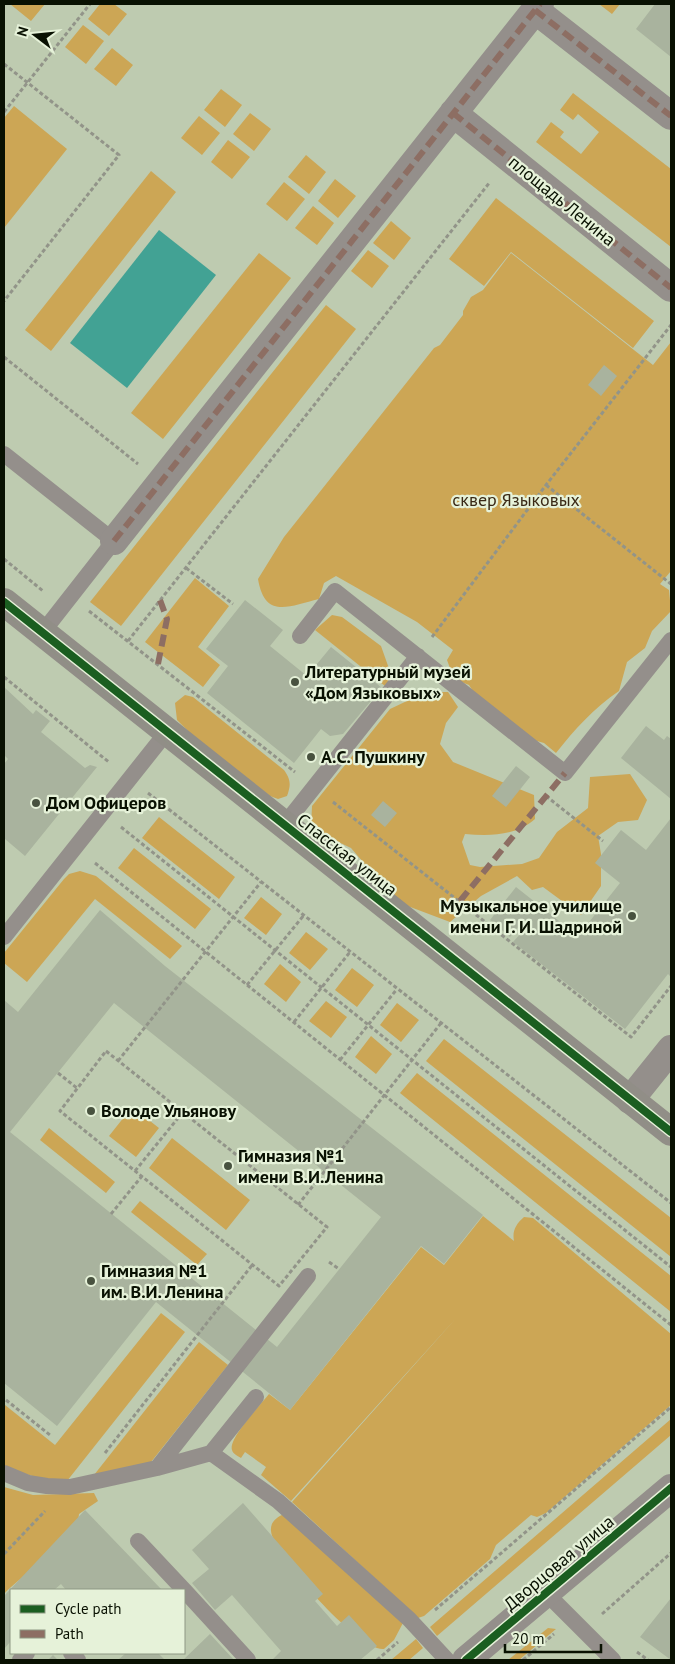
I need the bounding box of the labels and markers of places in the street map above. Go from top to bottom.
place label: Литературный музей «Дом Языковых» [304,660,471,704]
marker: Литературный музей «Дом Языковых» [289,676,301,688]
place label: А.С. Пушкину [321,745,425,768]
marker: А.С. Пушкину [305,751,317,763]
place label: Дом Офицеров [46,791,166,814]
marker: Дом Офицеров [30,797,42,809]
place label: Музыкальное училище имени Г. И. Шадриной [440,894,622,938]
marker: Музыкальное училище имени Г. И. Шадриной [626,910,638,922]
place label: Володе Ульянову [101,1099,237,1122]
marker: Володе Ульянову [85,1105,97,1117]
place label: Гимназия №1 имени В.И.Ленина [238,1144,383,1188]
marker: Гимназия №1 имени В.И.Ленина [222,1160,234,1172]
place label: Гимназия №1 им. В.И. Ленина [101,1259,224,1303]
marker: Гимназия №1 им. В.И. Ленина [85,1275,97,1287]

